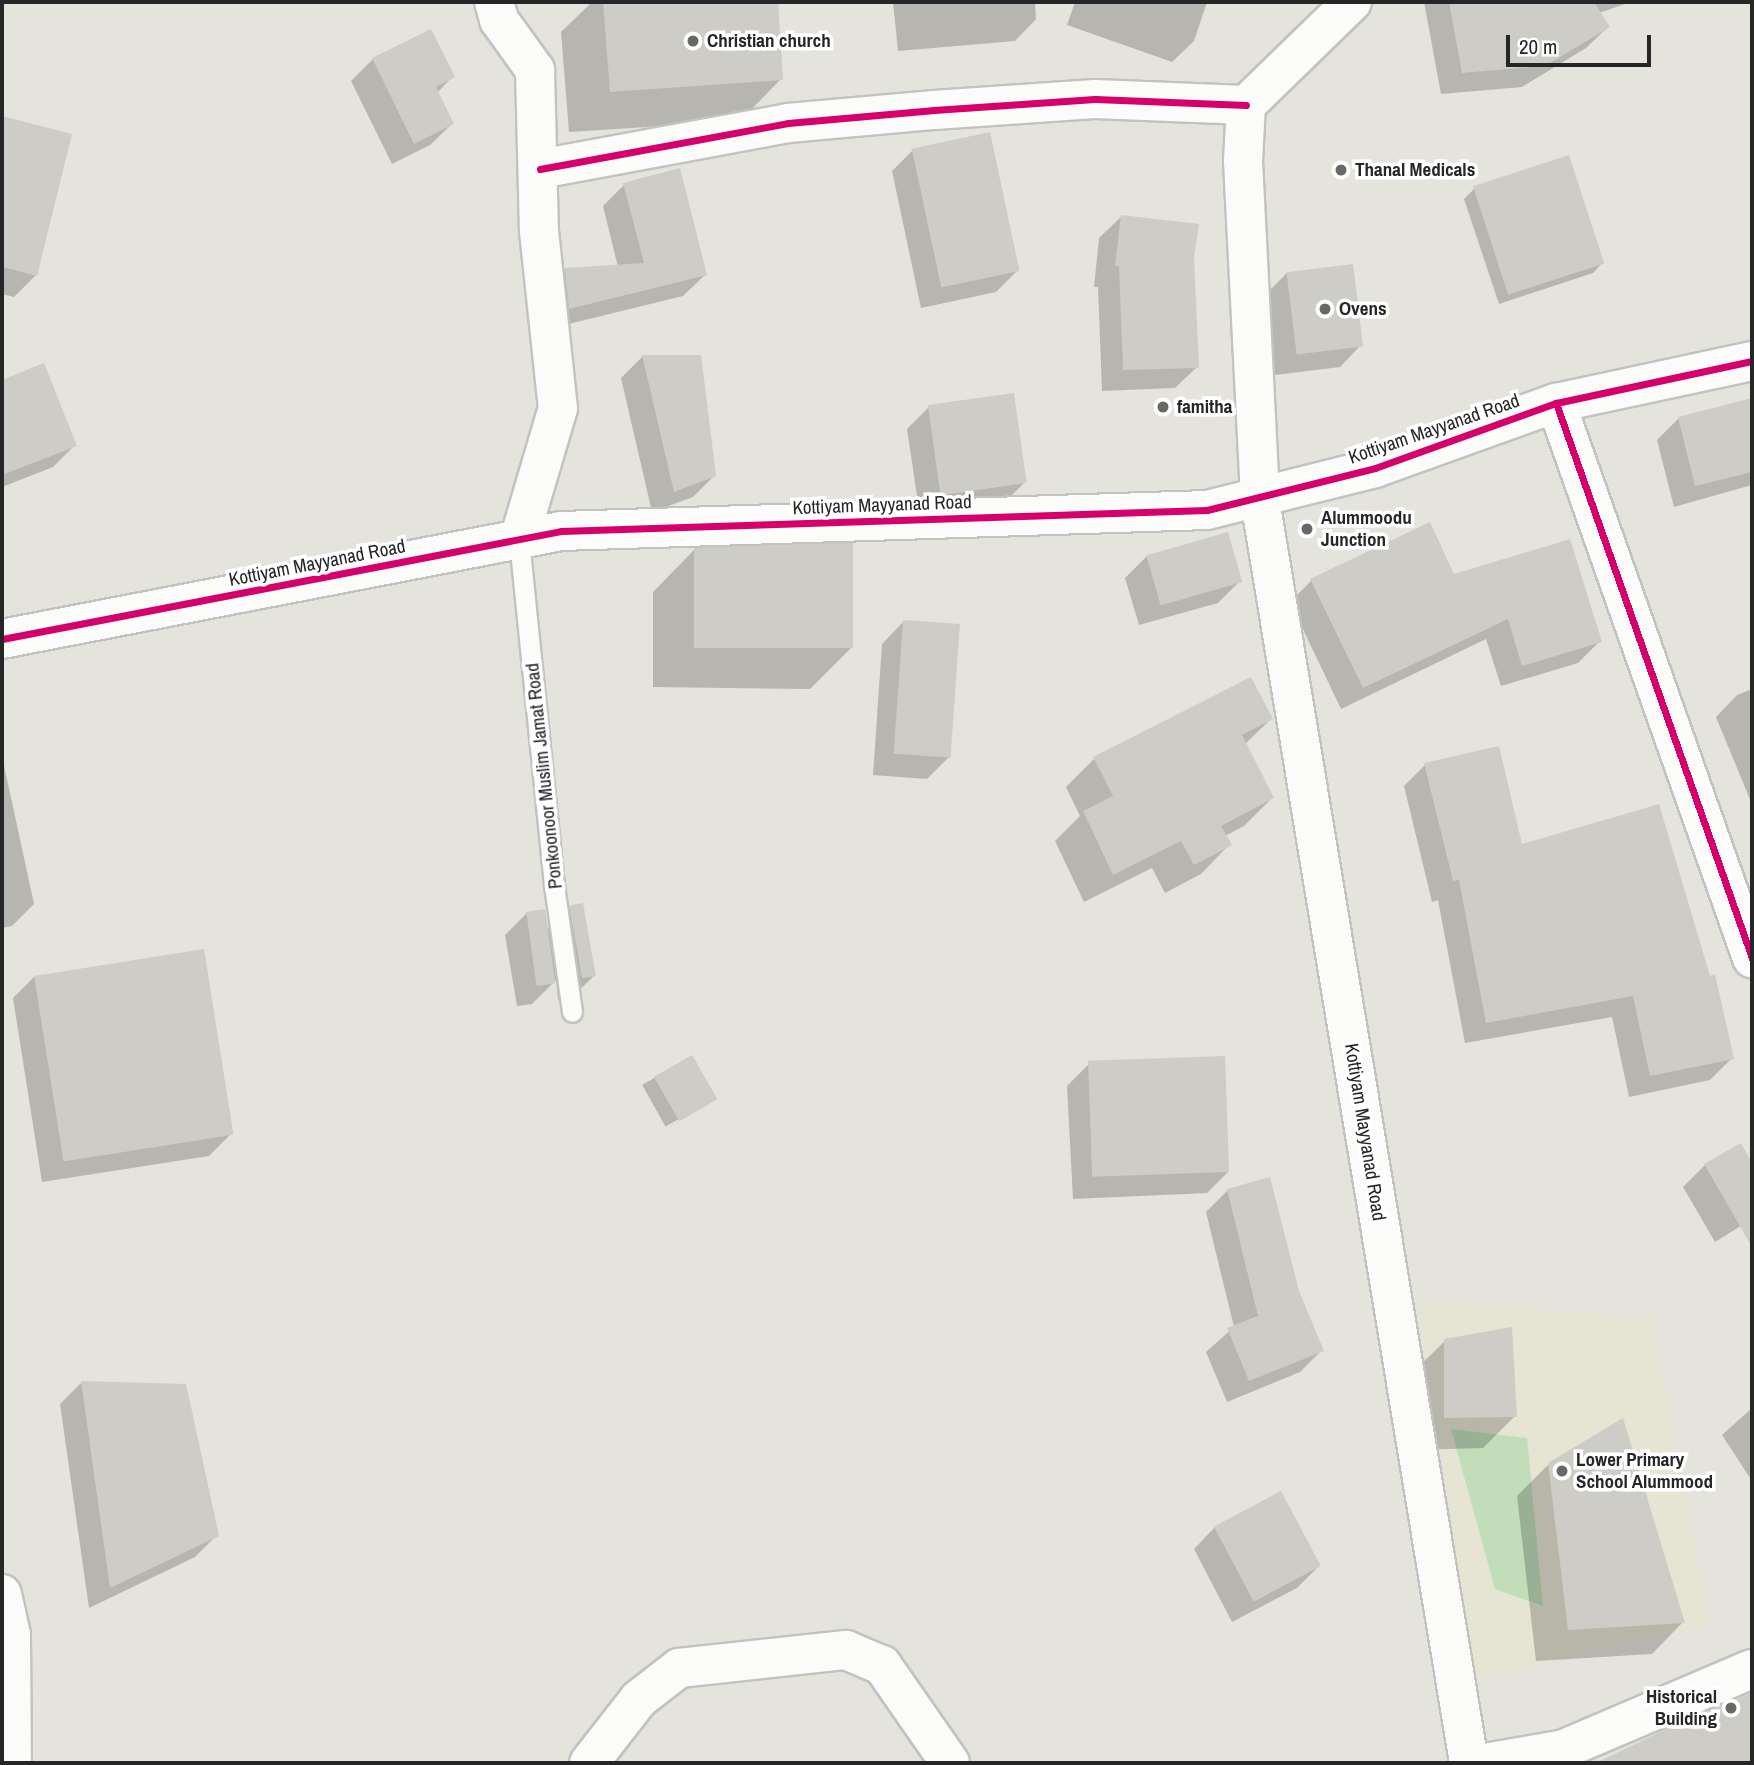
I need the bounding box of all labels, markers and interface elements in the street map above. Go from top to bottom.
scale bar [1509,21,1654,65]
place label: Christian church [707,30,831,52]
text: 20 m [1519,32,1557,61]
marker: Christian church [685,33,701,49]
place label: Thanal Medicals [1355,159,1475,181]
marker: Thanal Medicals [1333,162,1349,178]
place label: Ovens [1339,298,1387,320]
marker: Ovens [1317,301,1333,317]
street label: Kottiyam Mayyanad Road [1346,389,1522,469]
place label: famitha [1177,396,1232,418]
marker: famitha [1155,399,1171,415]
street label: Kottiyam Mayyanad Road [792,490,972,520]
place label: Alummoodu Junction [1321,507,1412,551]
marker: Alummoodu Junction [1299,521,1315,537]
street label: Kottiyam Mayyanad Road [227,535,407,591]
street label: Ponkoonoor Muslim Jamat Road [521,662,567,890]
street label: Kottiyam Mayyanad Road [1340,1042,1390,1222]
place label: Lower Primary School Alummood [1576,1449,1714,1493]
marker: Lower Primary School Alummood [1554,1463,1570,1479]
place label: Historical Building [1646,1686,1717,1730]
marker: Historical Building [1723,1700,1739,1716]

